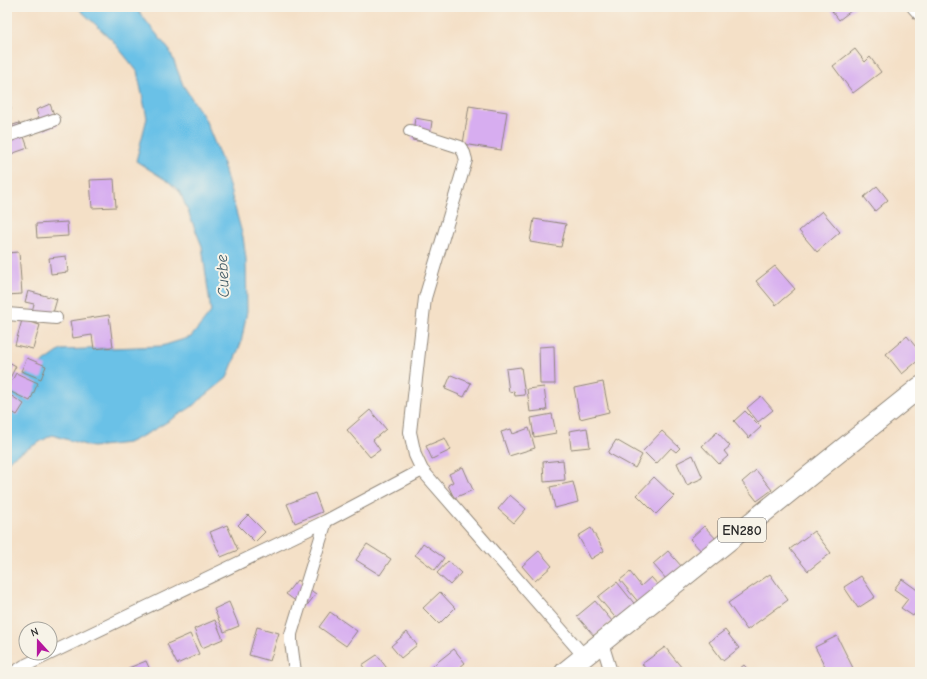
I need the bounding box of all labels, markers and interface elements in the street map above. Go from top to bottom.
water label: Cuebe [213,254,233,298]
road number: EN280 [718,518,766,542]
north arrow [18,621,58,661]
text: N [29,625,40,639]

